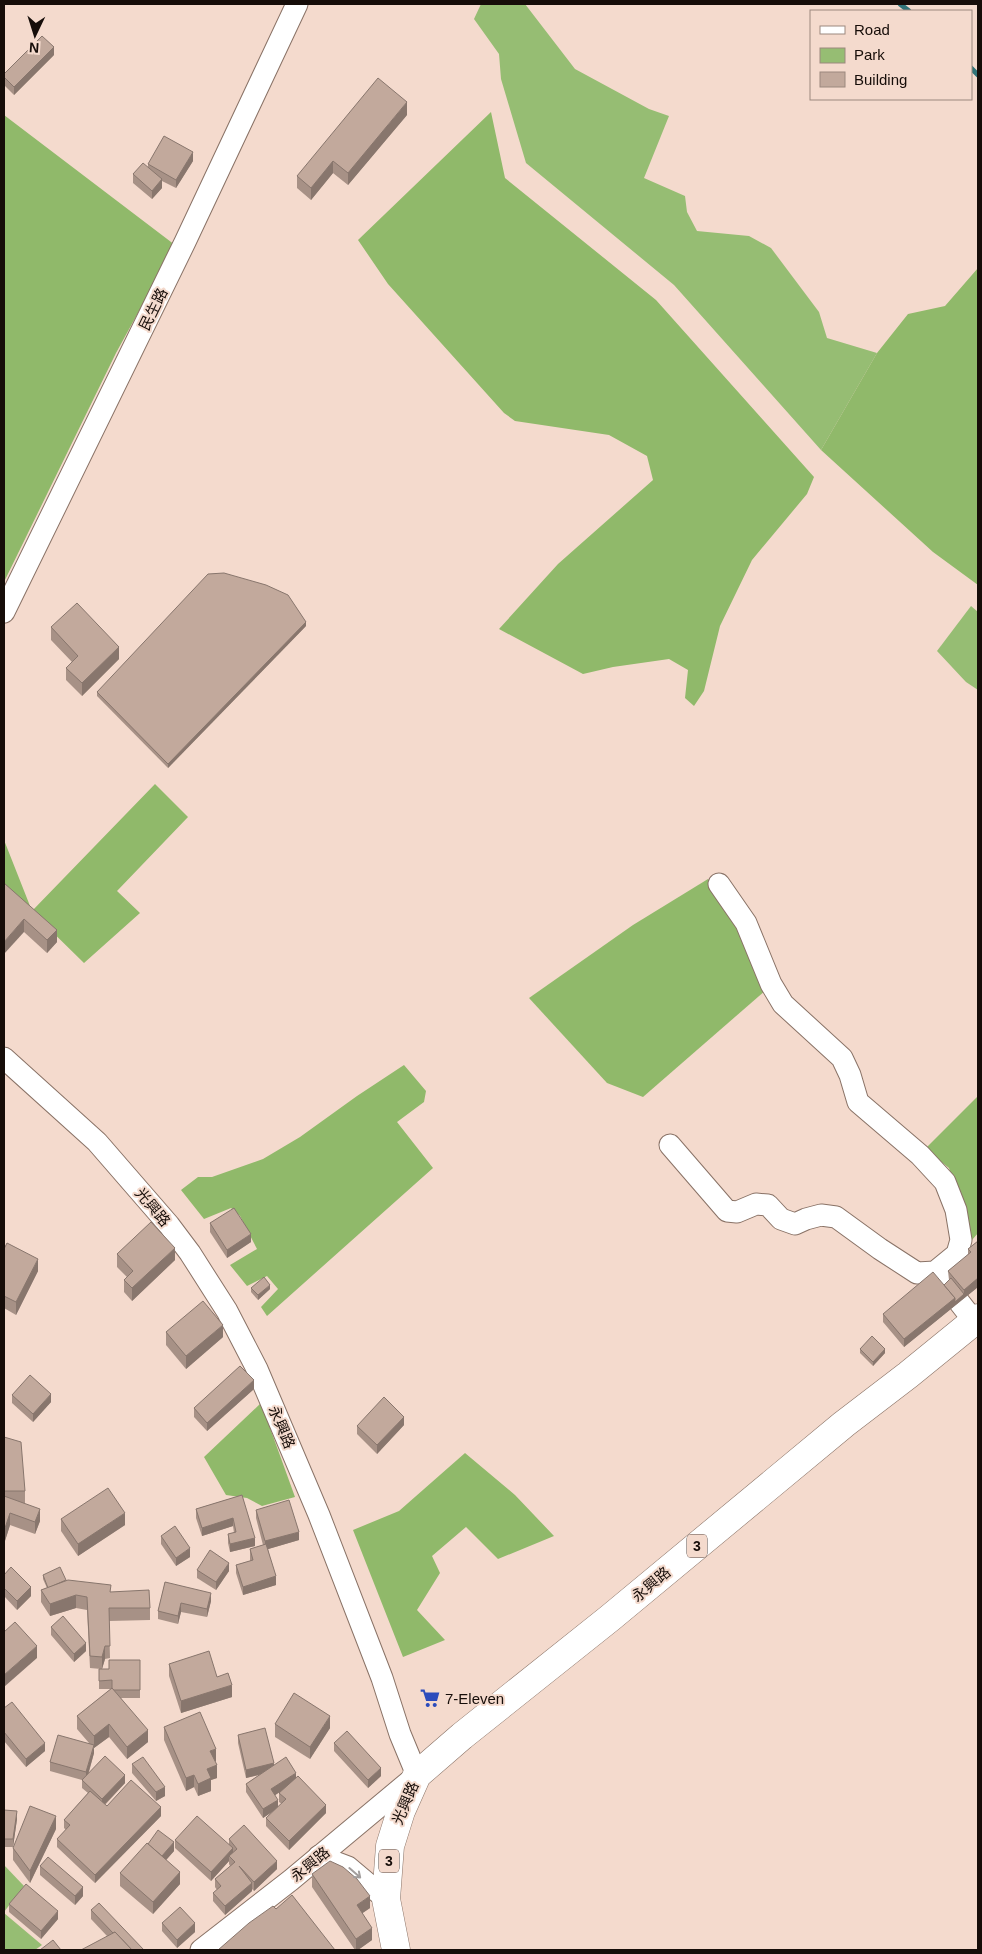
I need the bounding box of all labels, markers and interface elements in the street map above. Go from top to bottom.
north arrow [10,10,60,60]
legend [810,10,972,100]
text: Road [854,21,890,38]
text: N [28,40,40,56]
text: Park [854,46,885,63]
text: Building [854,71,907,88]
street label: 民生路 [135,285,171,333]
street label: 光興路 [132,1184,174,1230]
street label: 永興路 [265,1403,299,1451]
road number: 3 [687,1534,707,1558]
street label: 永興路 [628,1563,674,1605]
supermarket icon: 7-Eleven [419,1687,441,1709]
place label: 7-Eleven [445,1690,504,1707]
street label: 光興路 [388,1779,422,1827]
street label: 永興路 [287,1843,333,1885]
road number: 3 [379,1850,399,1872]
one-way arrow [349,1867,362,1879]

